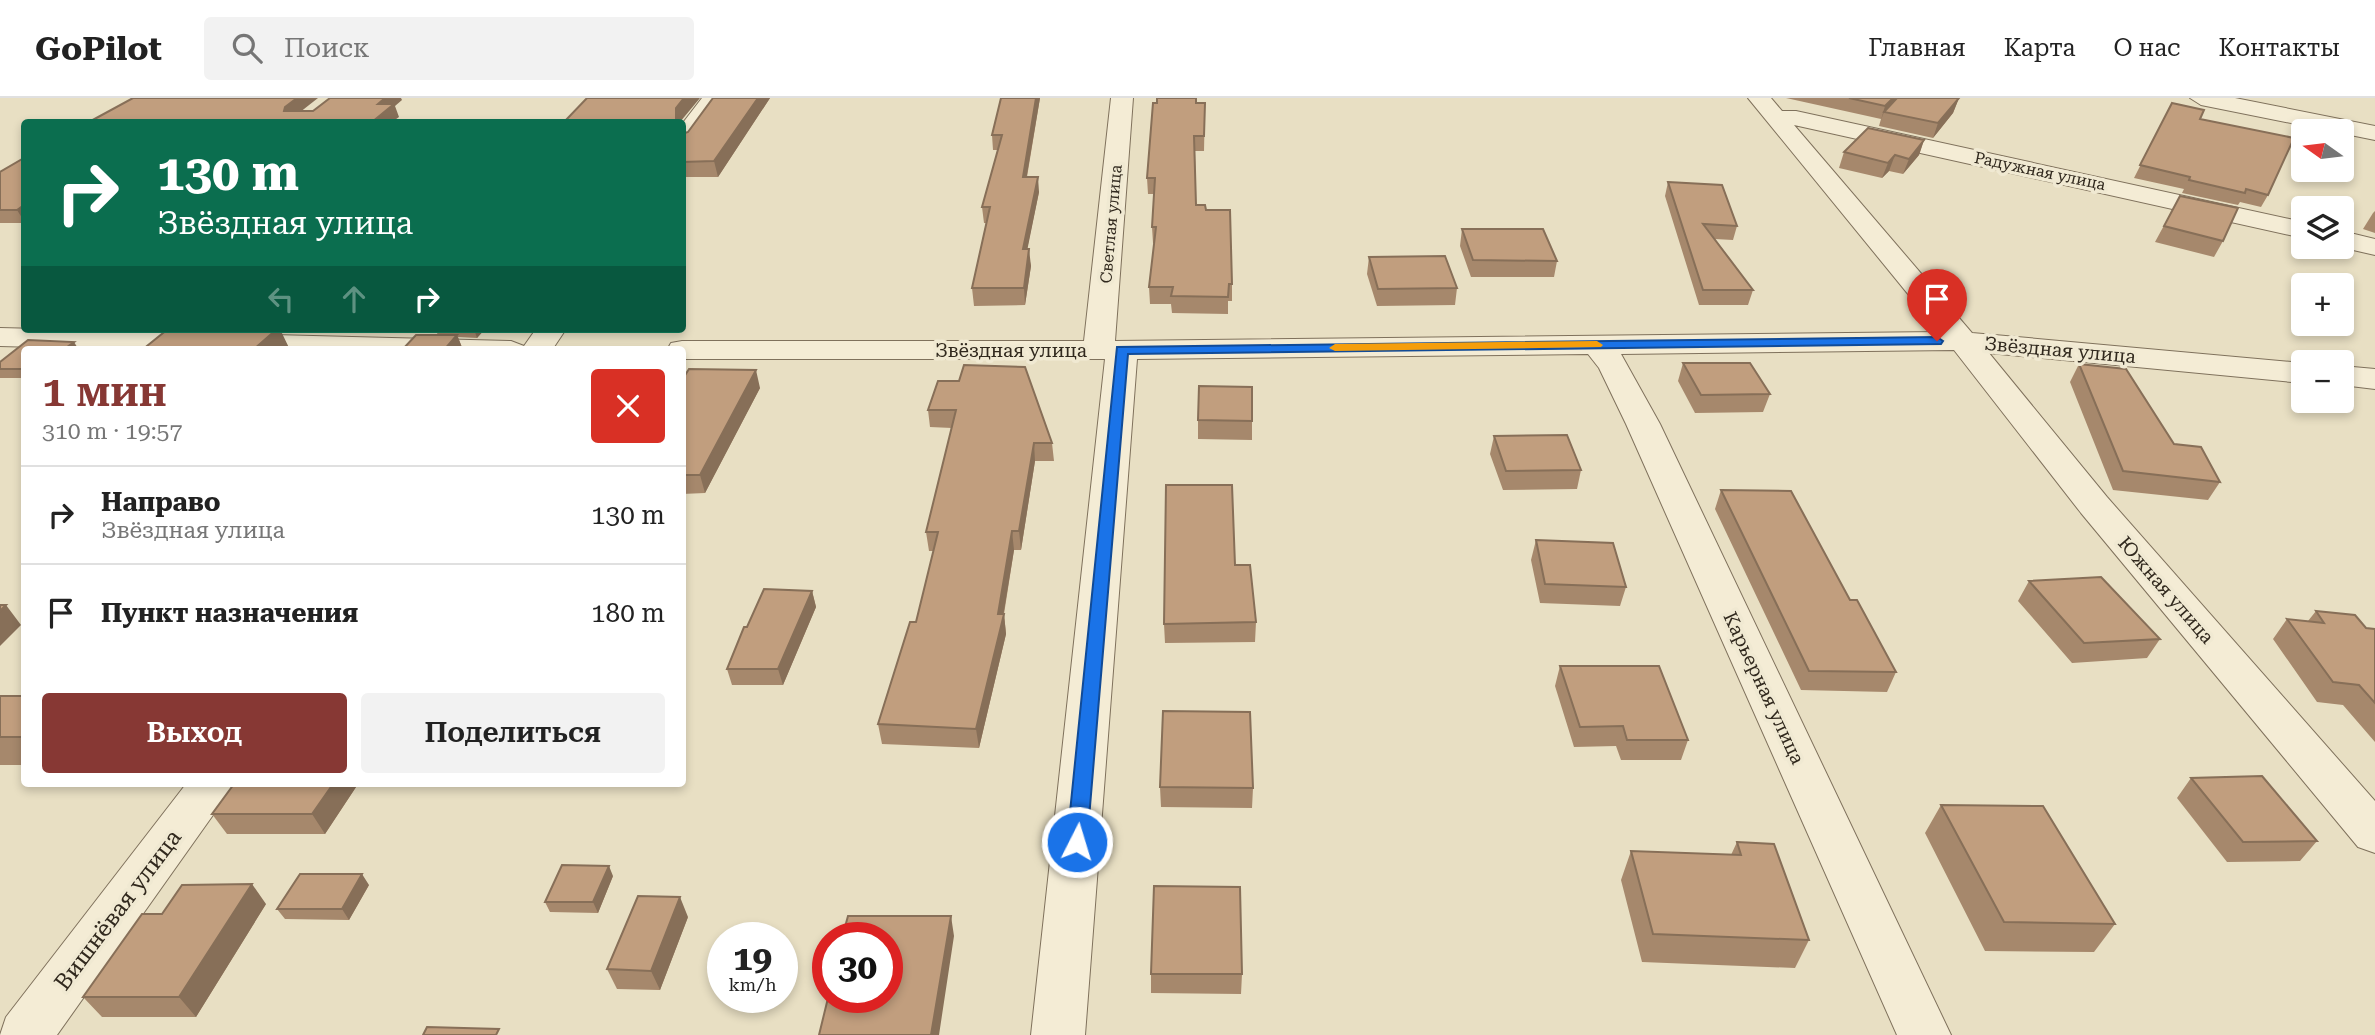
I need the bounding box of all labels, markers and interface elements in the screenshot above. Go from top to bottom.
search box [204,17,694,80]
text: GoPilot [35,29,162,68]
icon: search [228,29,266,67]
text: Поиск [284,33,370,63]
text: Главная [1868,34,1966,62]
text: Карта [2004,34,2075,62]
text: О нас [2113,34,2180,62]
text: Контакты [2218,34,2340,62]
north arrow [2291,119,2354,182]
map controls [2291,119,2354,413]
text: 130 m [157,145,299,202]
icon: right [42,147,133,238]
street label: Радужная улица [1973,148,2108,194]
street label: Светлая улица [1096,164,1126,284]
button: layers [2291,196,2354,259]
text: Звёздная улица [157,204,413,242]
pin [1907,269,1967,341]
button: + [2291,273,2354,336]
icon: left [262,280,300,318]
icon: ahead [335,280,373,318]
icon: right [408,280,446,318]
icon: arrive [1918,280,1956,318]
street label: Звёздная улица [1983,332,2137,368]
street label: Звёздная улица [935,339,1088,362]
button: − [2291,350,2354,413]
text: 1 мин [42,367,167,416]
button: close [591,369,665,443]
text: 310 m · 19:57 [42,418,182,445]
text: Направо [101,487,221,517]
icon: right [42,496,80,534]
text: 130 m [591,500,665,530]
text: Звёздная улица [101,517,285,544]
street label: Южная улица [2113,532,2219,649]
icon: arrive [42,594,80,632]
text: Пункт назначения [101,598,358,628]
text: 180 m [591,598,665,628]
street label: Карьерная улица [1719,608,1810,769]
button: Выход [42,693,347,773]
button: Поделиться [361,693,665,773]
position arrow [1040,805,1114,879]
street label: Вишнёвая улица [49,824,187,996]
speed limit sign: 30 [812,922,903,1013]
text: 19 [733,938,772,979]
text: km/h [728,974,777,995]

